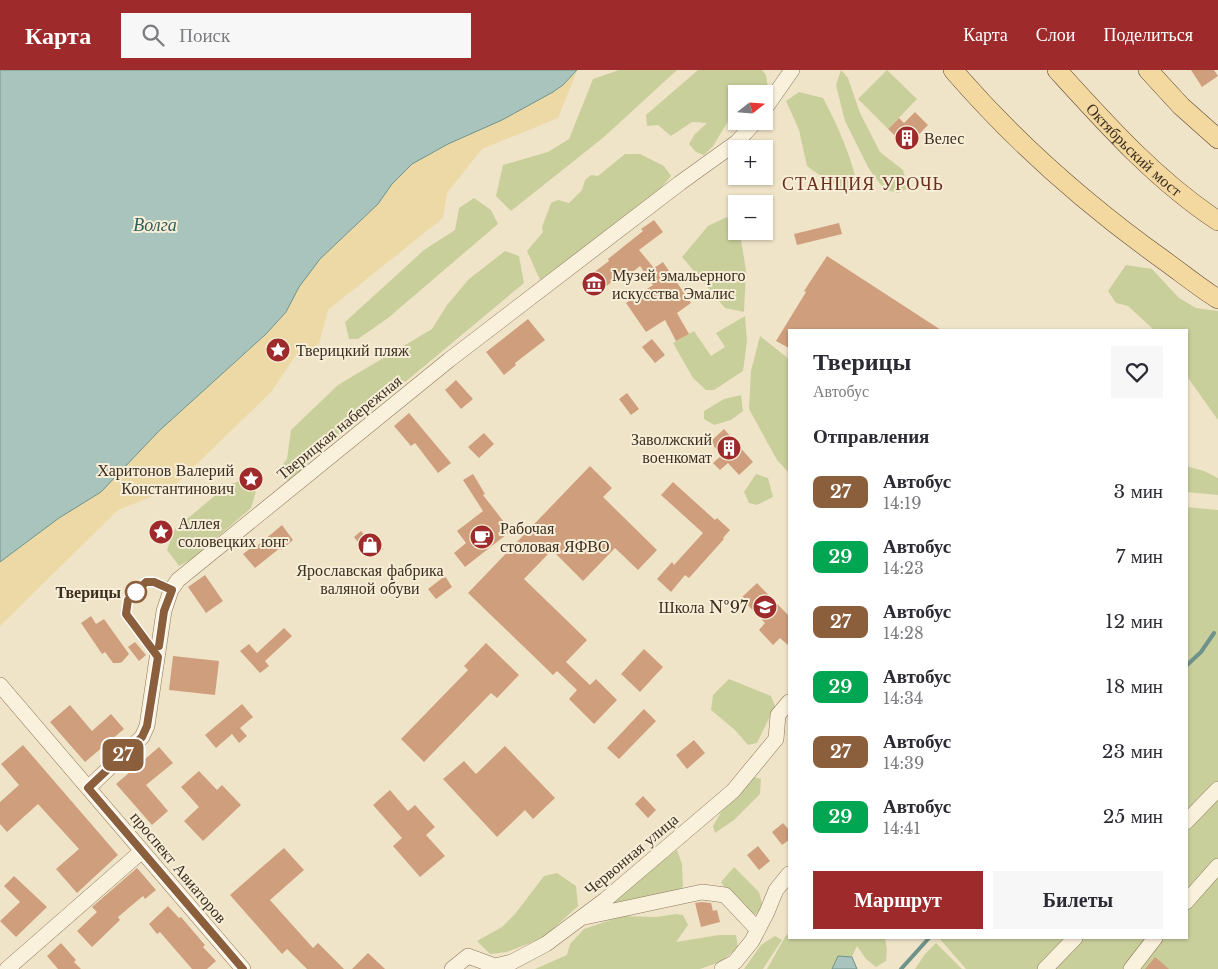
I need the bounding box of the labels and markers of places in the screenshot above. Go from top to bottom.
building icon: Велес [894,125,920,151]
place label: Велес [924,128,964,148]
place label: Музей эмальерного искусства Эмалис [612,265,746,303]
museum icon: Музей эмальерного искусства Эмалис [581,271,607,297]
place icon: Тверицкий пляж [265,337,291,363]
place label: Тверицкий пляж [296,340,410,360]
place label: Заволжский военкомат [631,429,712,467]
building icon: Заволжский военкомат [716,435,742,461]
place label: Харитонов Валерий Константинович [97,460,234,498]
place icon: Харитонов Валерий Константинович [238,466,264,492]
place label: Аллея соловецких юнг [178,513,288,551]
place label: Рабочая столовая ЯФВО [500,518,610,556]
place icon: Аллея соловецких юнг [148,519,174,545]
cafe icon: Рабочая столовая ЯФВО [469,524,495,550]
shop icon: Ярославская фабрика валяной обуви [357,532,383,558]
place label: Ярославская фабрика валяной обуви [296,560,444,598]
marker: Тверицы [125,581,147,603]
place label: Тверицы [56,582,122,602]
school or university icon: Школа №97 [752,594,778,620]
place label: Школа №97 [659,597,749,617]

